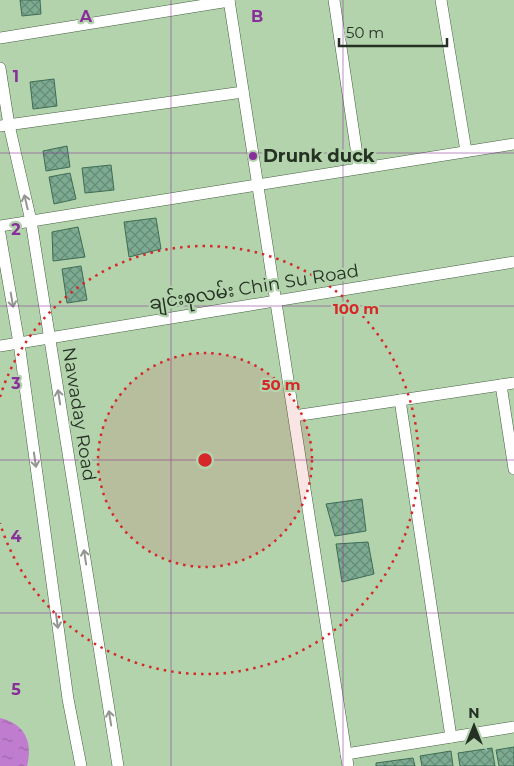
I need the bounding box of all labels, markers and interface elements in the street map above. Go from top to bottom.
text: A [79,7,93,26]
text: B [251,7,263,26]
scale bar [339,15,446,47]
text: 50 m [346,23,384,42]
text: 1 [13,67,19,86]
place label: Drunk duck [263,145,375,167]
marker: Drunk duck [247,150,259,162]
one-way arrow [21,195,31,211]
text: 2 [11,220,21,239]
street label: ချင်းစုလမ်း Chin Su Road [147,258,361,318]
one-way arrow [7,291,17,307]
text: 100 m [333,299,379,318]
street label: Nawaday Road [58,346,100,482]
text: 3 [10,374,21,393]
text: 50 m [261,375,301,394]
one-way arrow [53,389,63,405]
centre of rings [196,451,214,469]
one-way arrow [30,452,40,468]
text: 4 [10,527,22,546]
one-way arrow [79,550,89,566]
one-way arrow [52,613,62,629]
text: 5 [11,680,21,699]
north arrow [449,701,499,751]
text: N [468,704,480,722]
one-way arrow [105,710,115,726]

